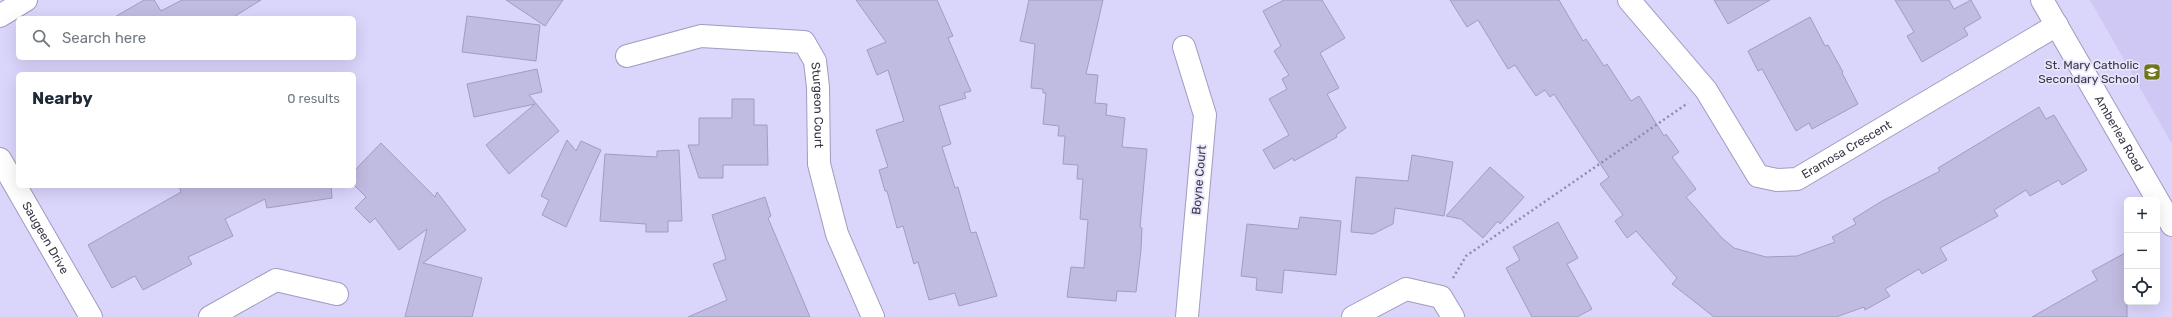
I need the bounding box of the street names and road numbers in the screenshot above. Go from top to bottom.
street label: Sturgeon Court [808,61,826,149]
street label: Amberlea Road [2092,93,2146,174]
street label: Eramosa Crescent [1799,117,1894,182]
street label: Boyne Court [1189,144,1209,215]
street label: Saugeen Drive [19,199,72,277]

